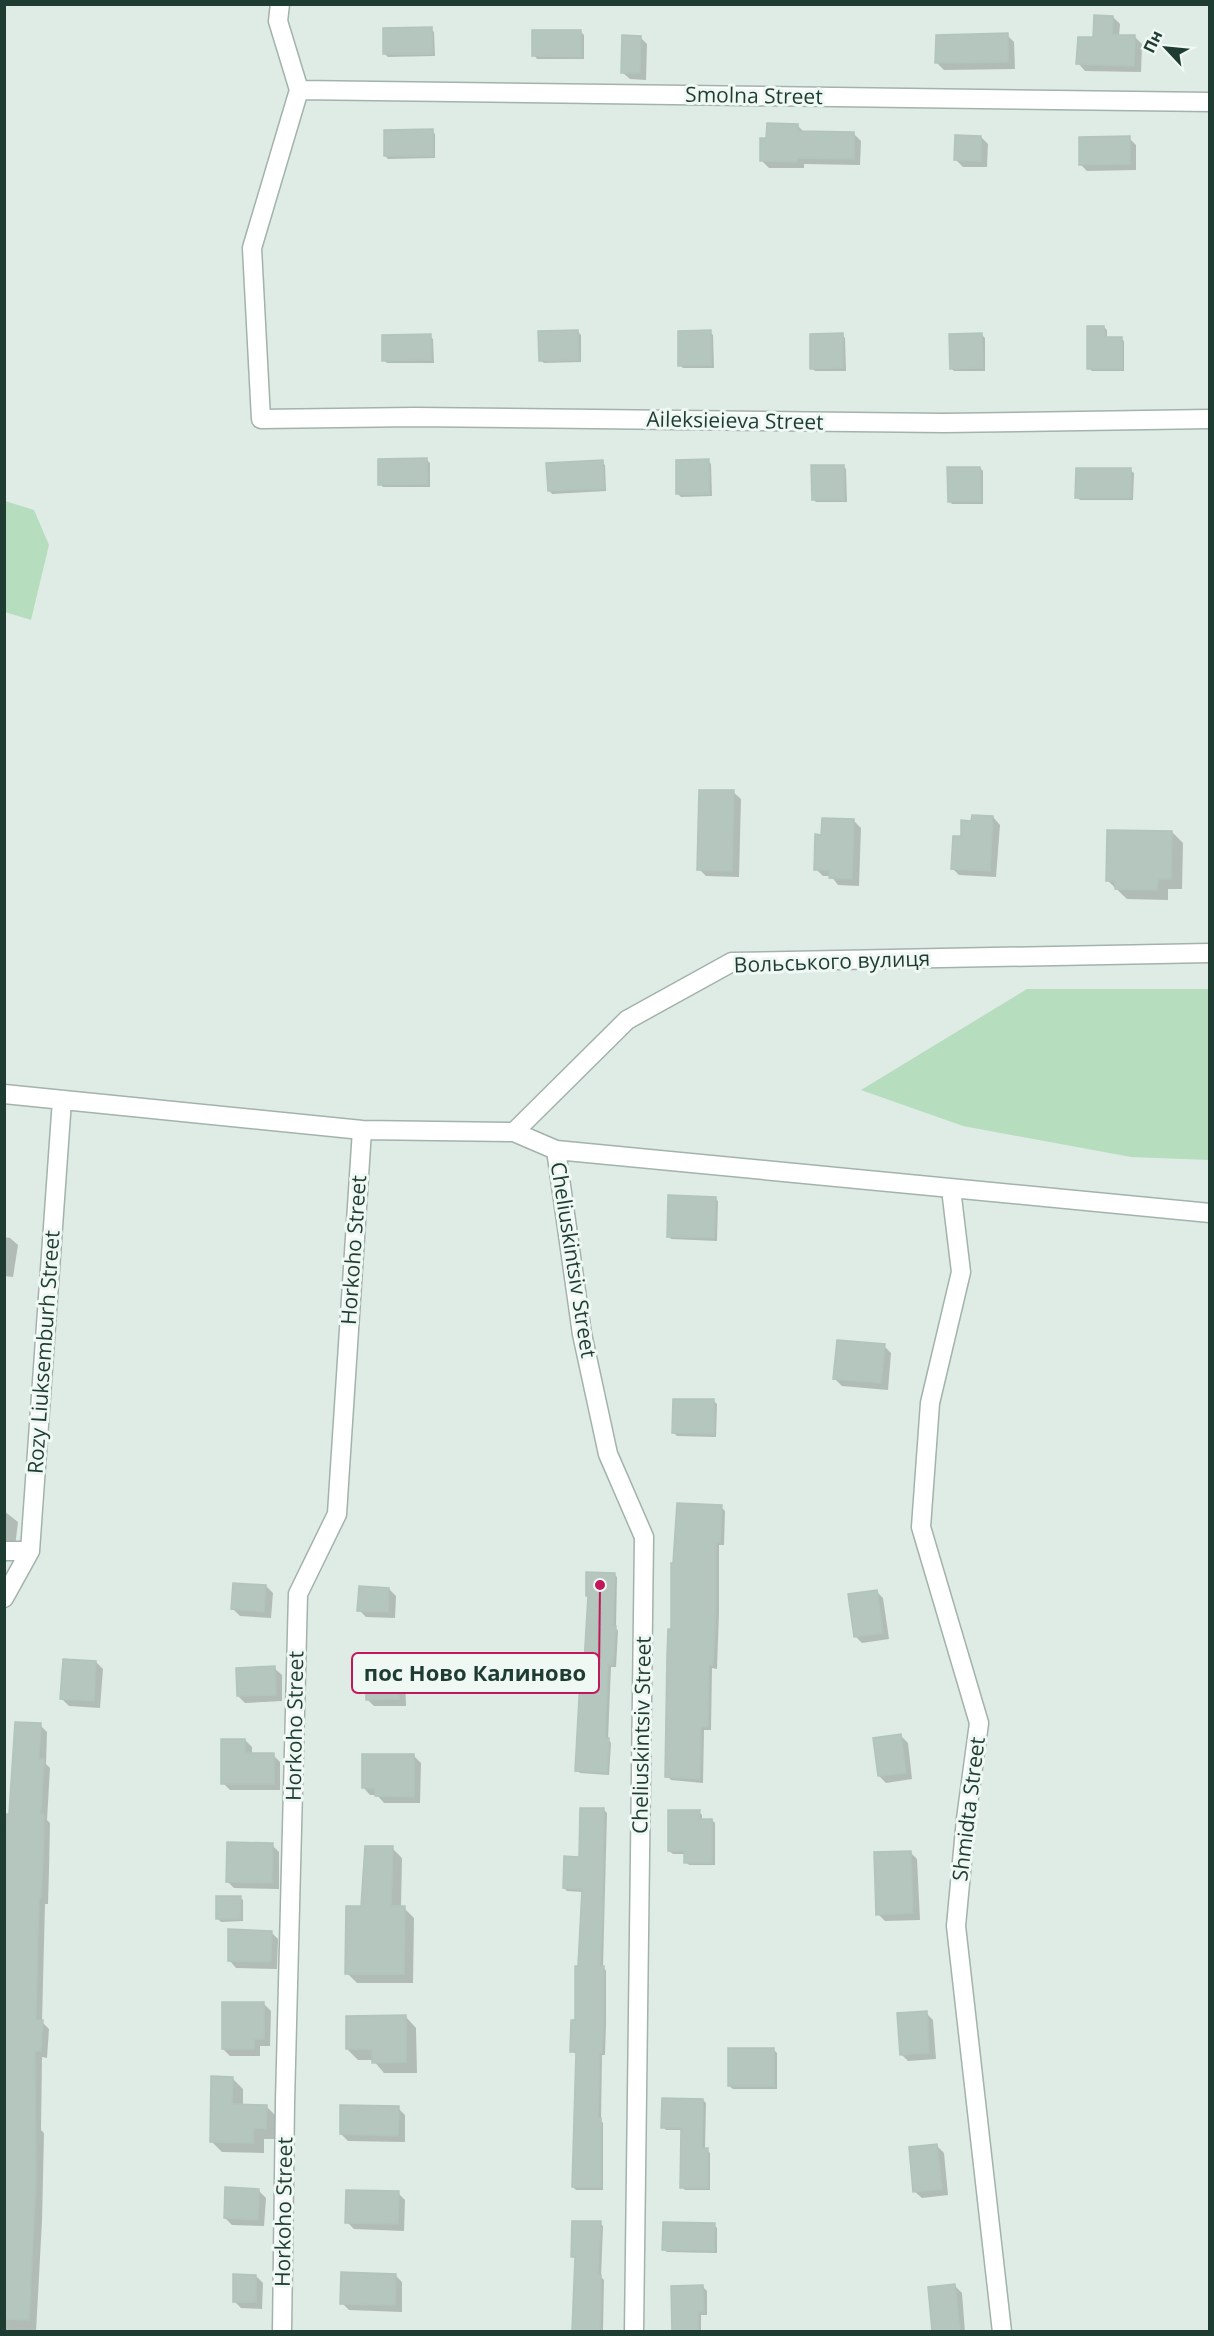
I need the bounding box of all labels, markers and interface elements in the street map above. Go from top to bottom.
north arrow [1136,18,1196,78]
text: Пн [1138,26,1167,56]
street label: Smolna Street [685,80,823,110]
street label: Aileksieieva Street [646,404,824,436]
street label: Вольського вулиця [733,944,931,978]
street label: Cheliuskintsiv Street [545,1160,603,1360]
street label: Horkoho Street [334,1174,372,1326]
street label: Rozy Liuksemburh Street [21,1229,65,1475]
street label: Cheliuskintsiv Street [625,1636,657,1834]
street label: Horkoho Street [279,1651,309,1801]
callout: пос Ново Калиново [352,1653,599,1693]
text: пос Ново Калиново [364,1657,586,1687]
street label: Shmidta Street [945,1735,991,1883]
street label: Horkoho Street [268,2137,298,2287]

